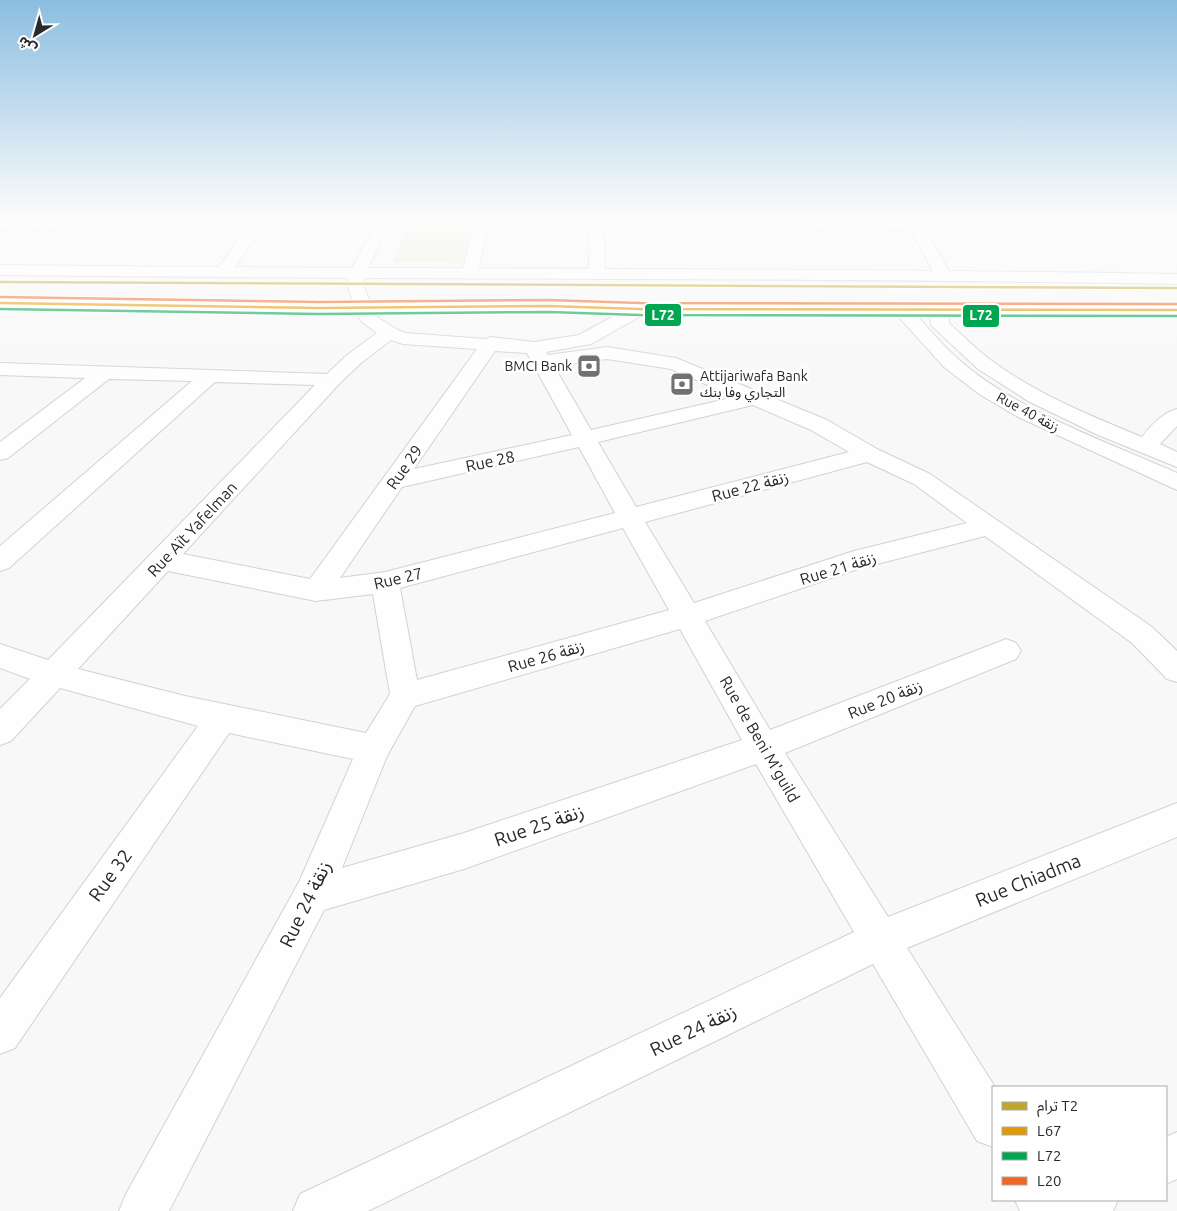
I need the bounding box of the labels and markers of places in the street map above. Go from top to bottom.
bank icon: BMCI Bank [576,353,602,379]
place label: BMCI Bank [504,358,572,374]
place label: Attijariwafa Bank التجاري وفا بنك [700,368,808,403]
bank icon: Attijariwafa Bank التجاري وفا بنك [669,371,695,397]

